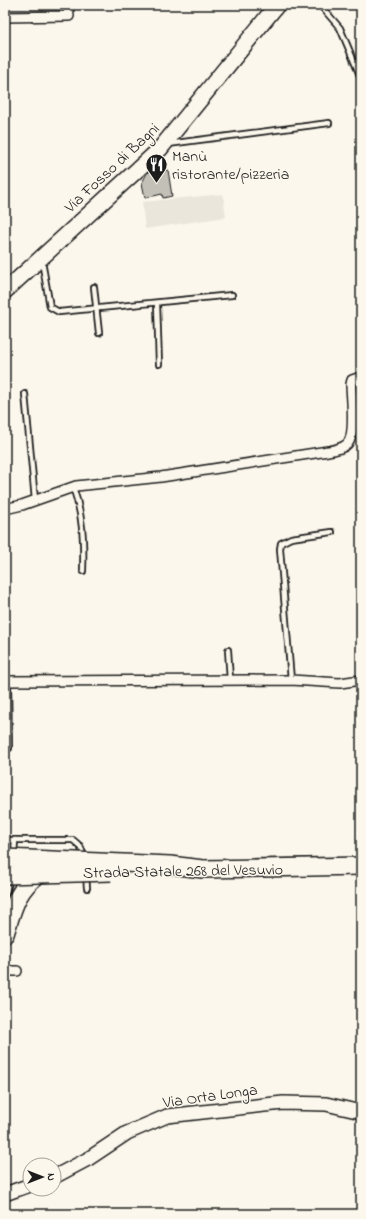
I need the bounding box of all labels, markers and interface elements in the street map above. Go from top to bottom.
street label: Via Fosso di Bagni [58,118,166,220]
place label: Manù ristorante/pizzeria [172,145,289,187]
restaurant icon: Manù ristorante/pizzeria [143,151,169,184]
street label: Strada Statale 268 del Vesuvio [83,858,283,886]
street label: Via Orta Longa [160,1078,259,1116]
north arrow [22,1157,62,1197]
text: N [43,1173,59,1181]

